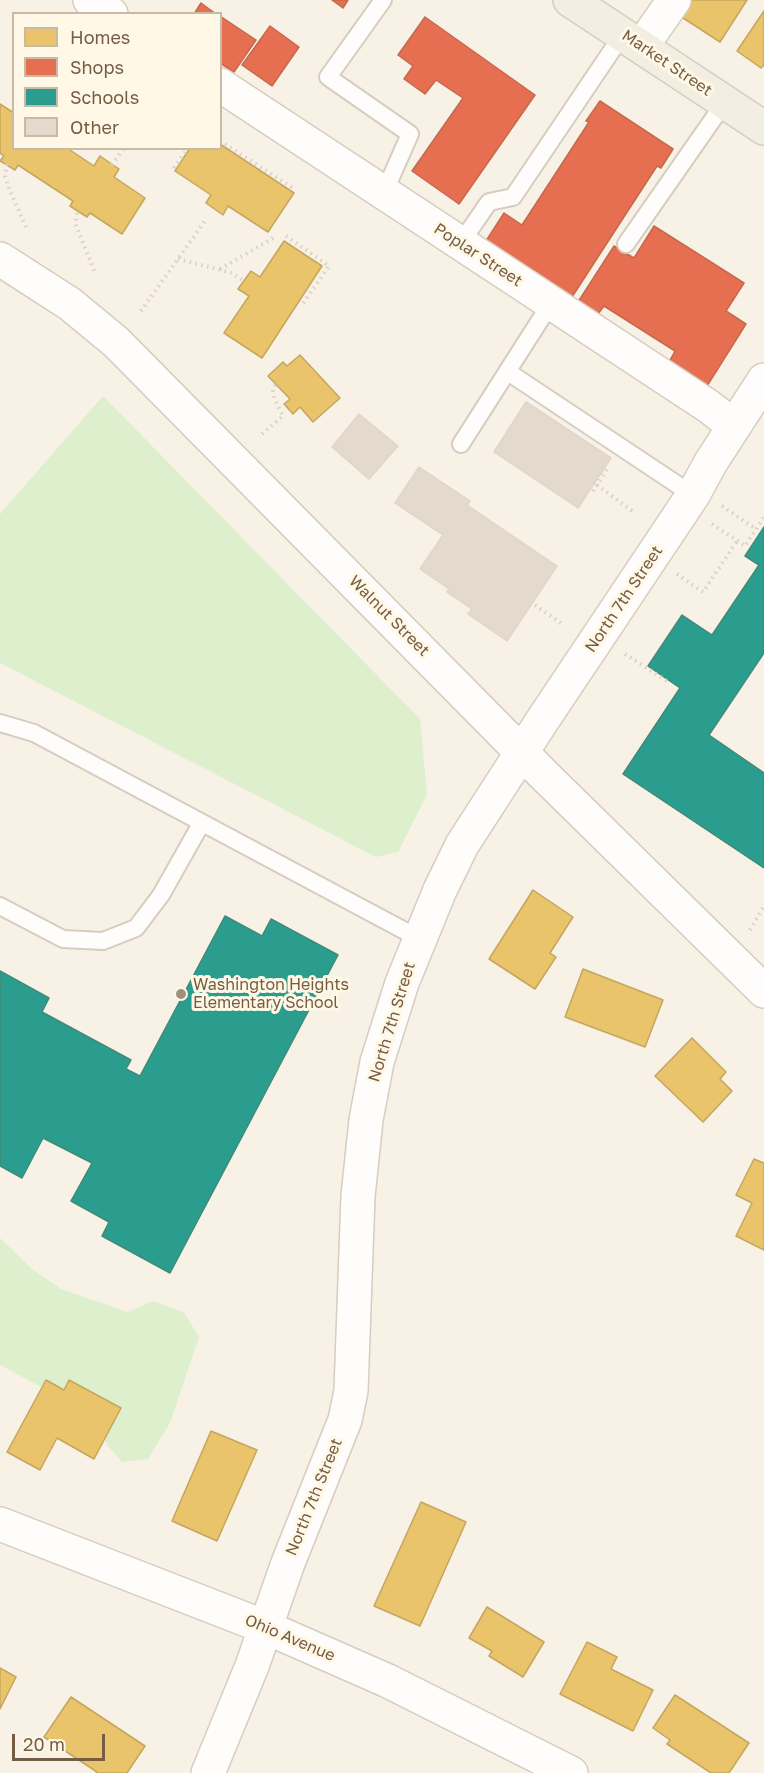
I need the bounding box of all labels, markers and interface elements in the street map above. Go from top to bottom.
legend [12,12,222,150]
text: Homes [70,26,130,48]
street label: Market Street [618,26,716,100]
text: Shops [70,56,124,78]
text: Schools [70,86,139,108]
text: Other [70,116,119,138]
street label: Poplar Street [430,219,526,291]
street label: North 7th Street [581,542,667,656]
street label: Walnut Street [345,572,433,660]
street label: North 7th Street [365,960,419,1084]
place label: Washington Heights Elementary School [193,975,349,1013]
marker: Washington Heights Elementary School [174,987,188,1001]
street label: North 7th Street [282,1436,346,1558]
street label: Ohio Avenue [242,1610,338,1666]
scale bar [15,1722,108,1760]
text: 20 m [23,1733,65,1755]

